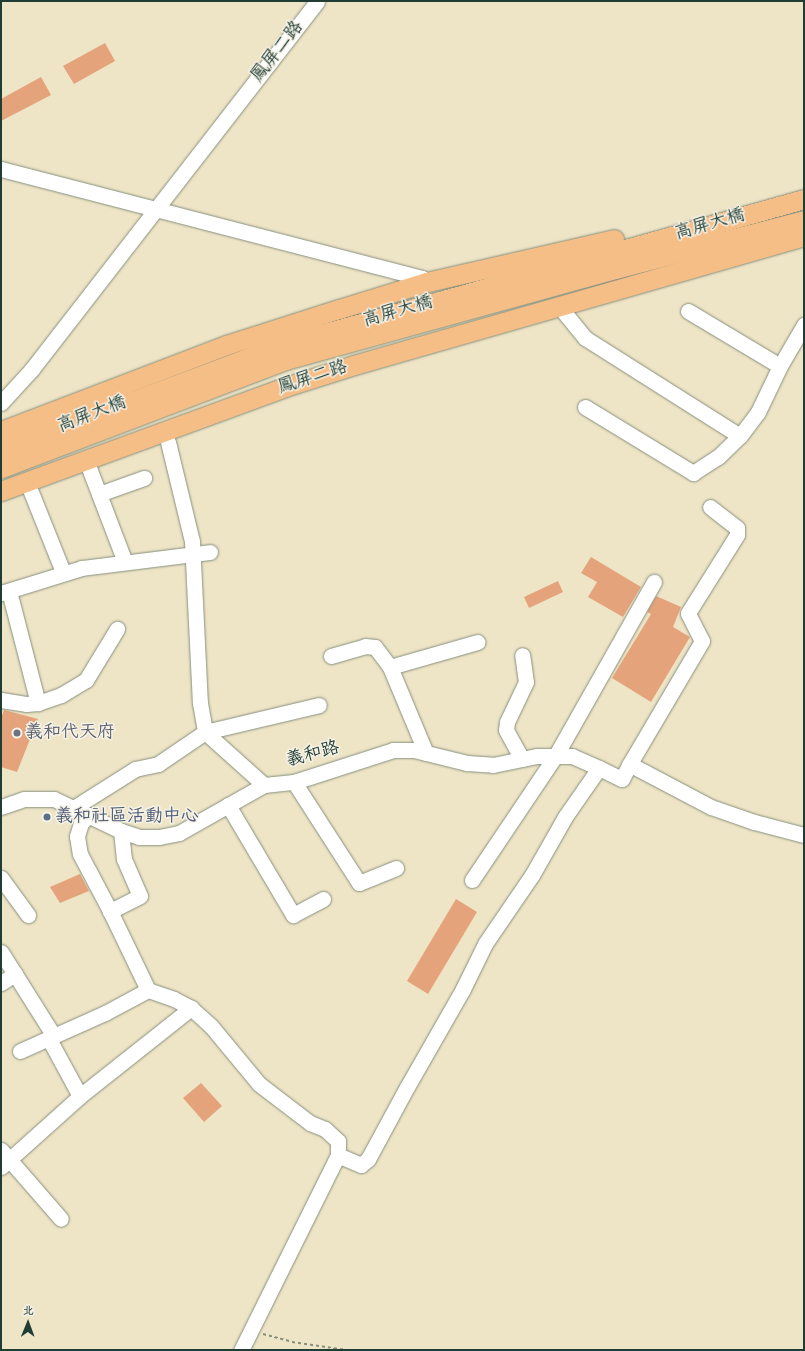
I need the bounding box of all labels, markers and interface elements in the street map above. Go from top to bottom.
street label: 鳳屏二路 [247,17,309,87]
street label: 高屏大橋 [672,205,748,245]
street label: 高屏大橋 [360,292,436,332]
street label: 鳳屏二路 [275,357,351,399]
street label: 高屏大橋 [55,392,129,438]
place label: 義和代天府 [25,722,115,744]
marker: 義和代天府 [12,728,22,738]
street label: 義和路 [284,738,342,772]
place label: 義和社區活動中心 [55,806,199,828]
marker: 義和社區活動中心 [42,812,52,822]
north arrow [8,1303,48,1343]
text: 北 [23,1303,34,1319]

